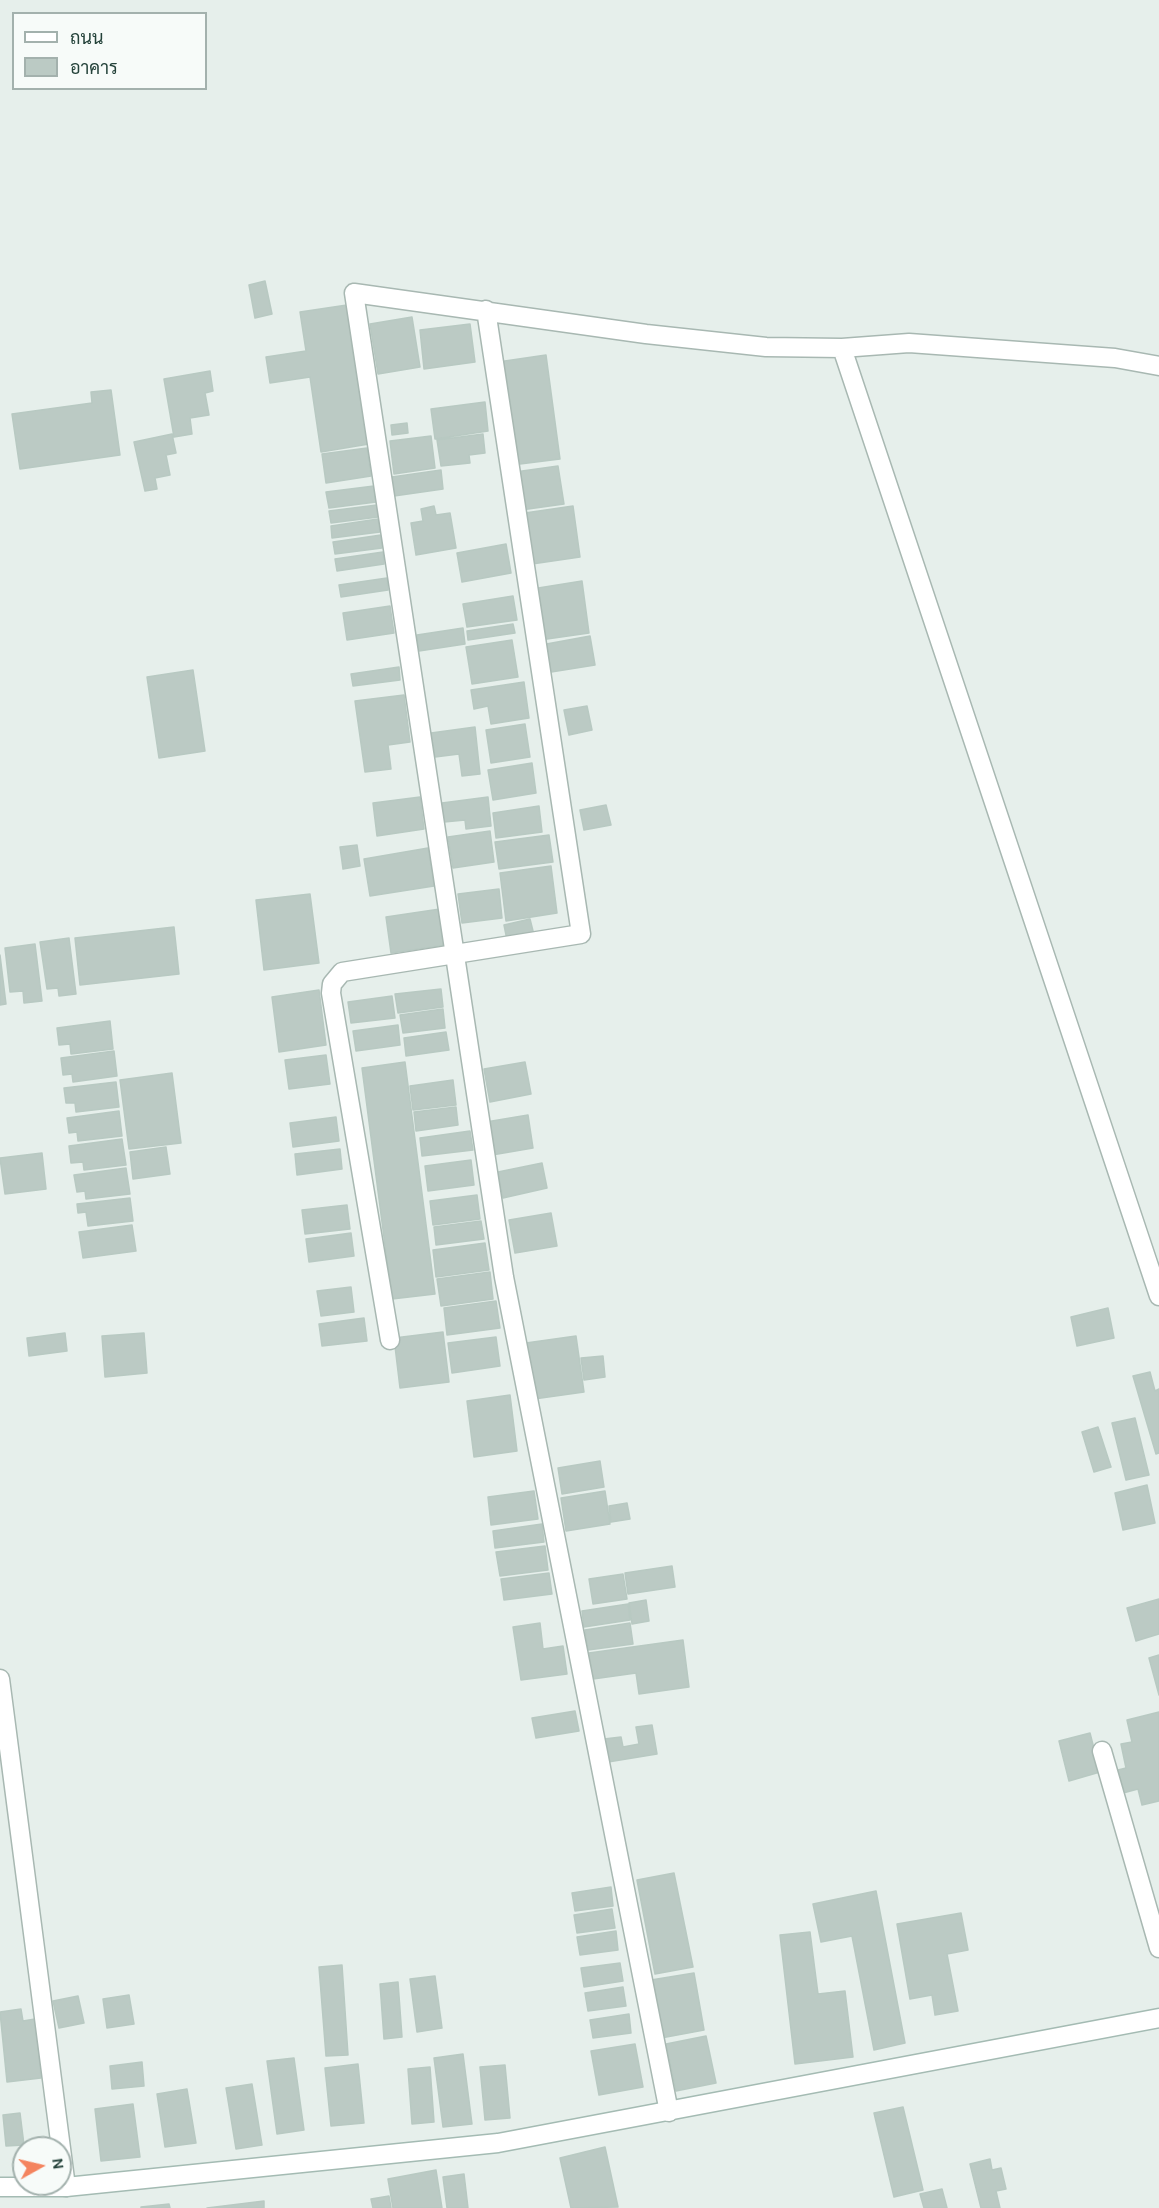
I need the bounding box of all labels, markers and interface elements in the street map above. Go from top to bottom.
legend [12,12,207,90]
text: ถนน [70,27,103,49]
text: อาคาร [70,57,118,79]
north arrow [12,2136,72,2196]
text: N [48,2157,69,2171]

